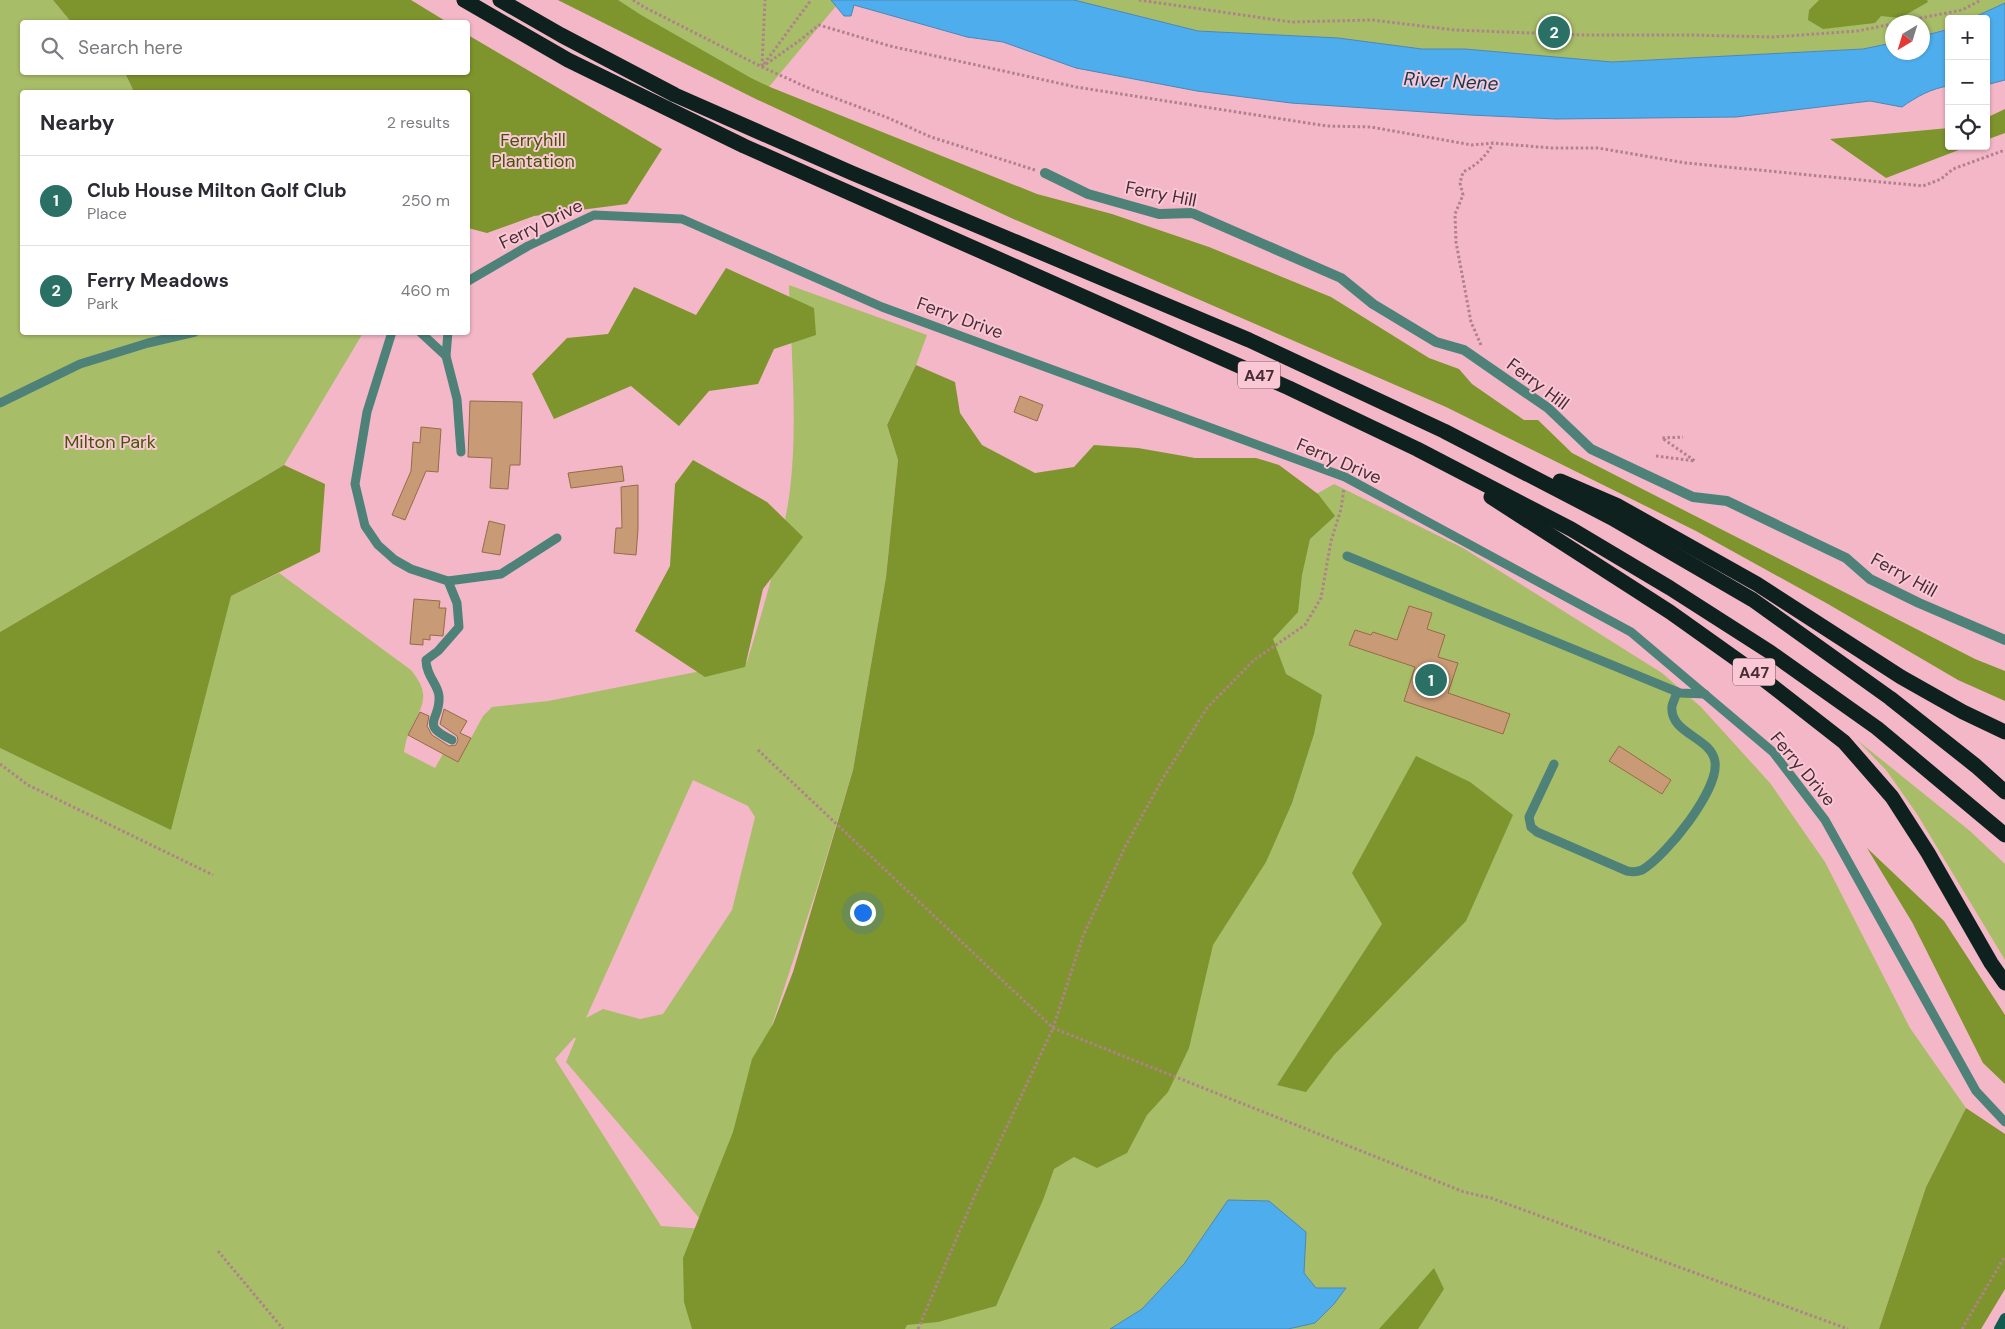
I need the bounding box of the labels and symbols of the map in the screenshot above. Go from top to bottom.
pin: 2 [1538,13,1570,51]
north arrow [1885,15,1930,60]
water label: River Nene [1403,66,1499,96]
park label: Ferryhill Plantation [491,128,575,173]
street label: Ferry Hill [1123,175,1199,213]
street label: Ferry Drive [495,193,587,255]
street label: Ferry Drive [914,291,1006,345]
street label: Ferry Hill [1502,353,1574,415]
road number: A47 [1238,362,1280,388]
park label: Milton Park [64,430,156,454]
street label: Ferry Drive [1293,432,1385,490]
street label: Ferry Hill [1867,547,1941,603]
road number: A47 [1733,659,1775,686]
pin: 1 [1415,661,1447,699]
street label: Ferry Drive [1765,727,1841,811]
your location [850,900,876,926]

